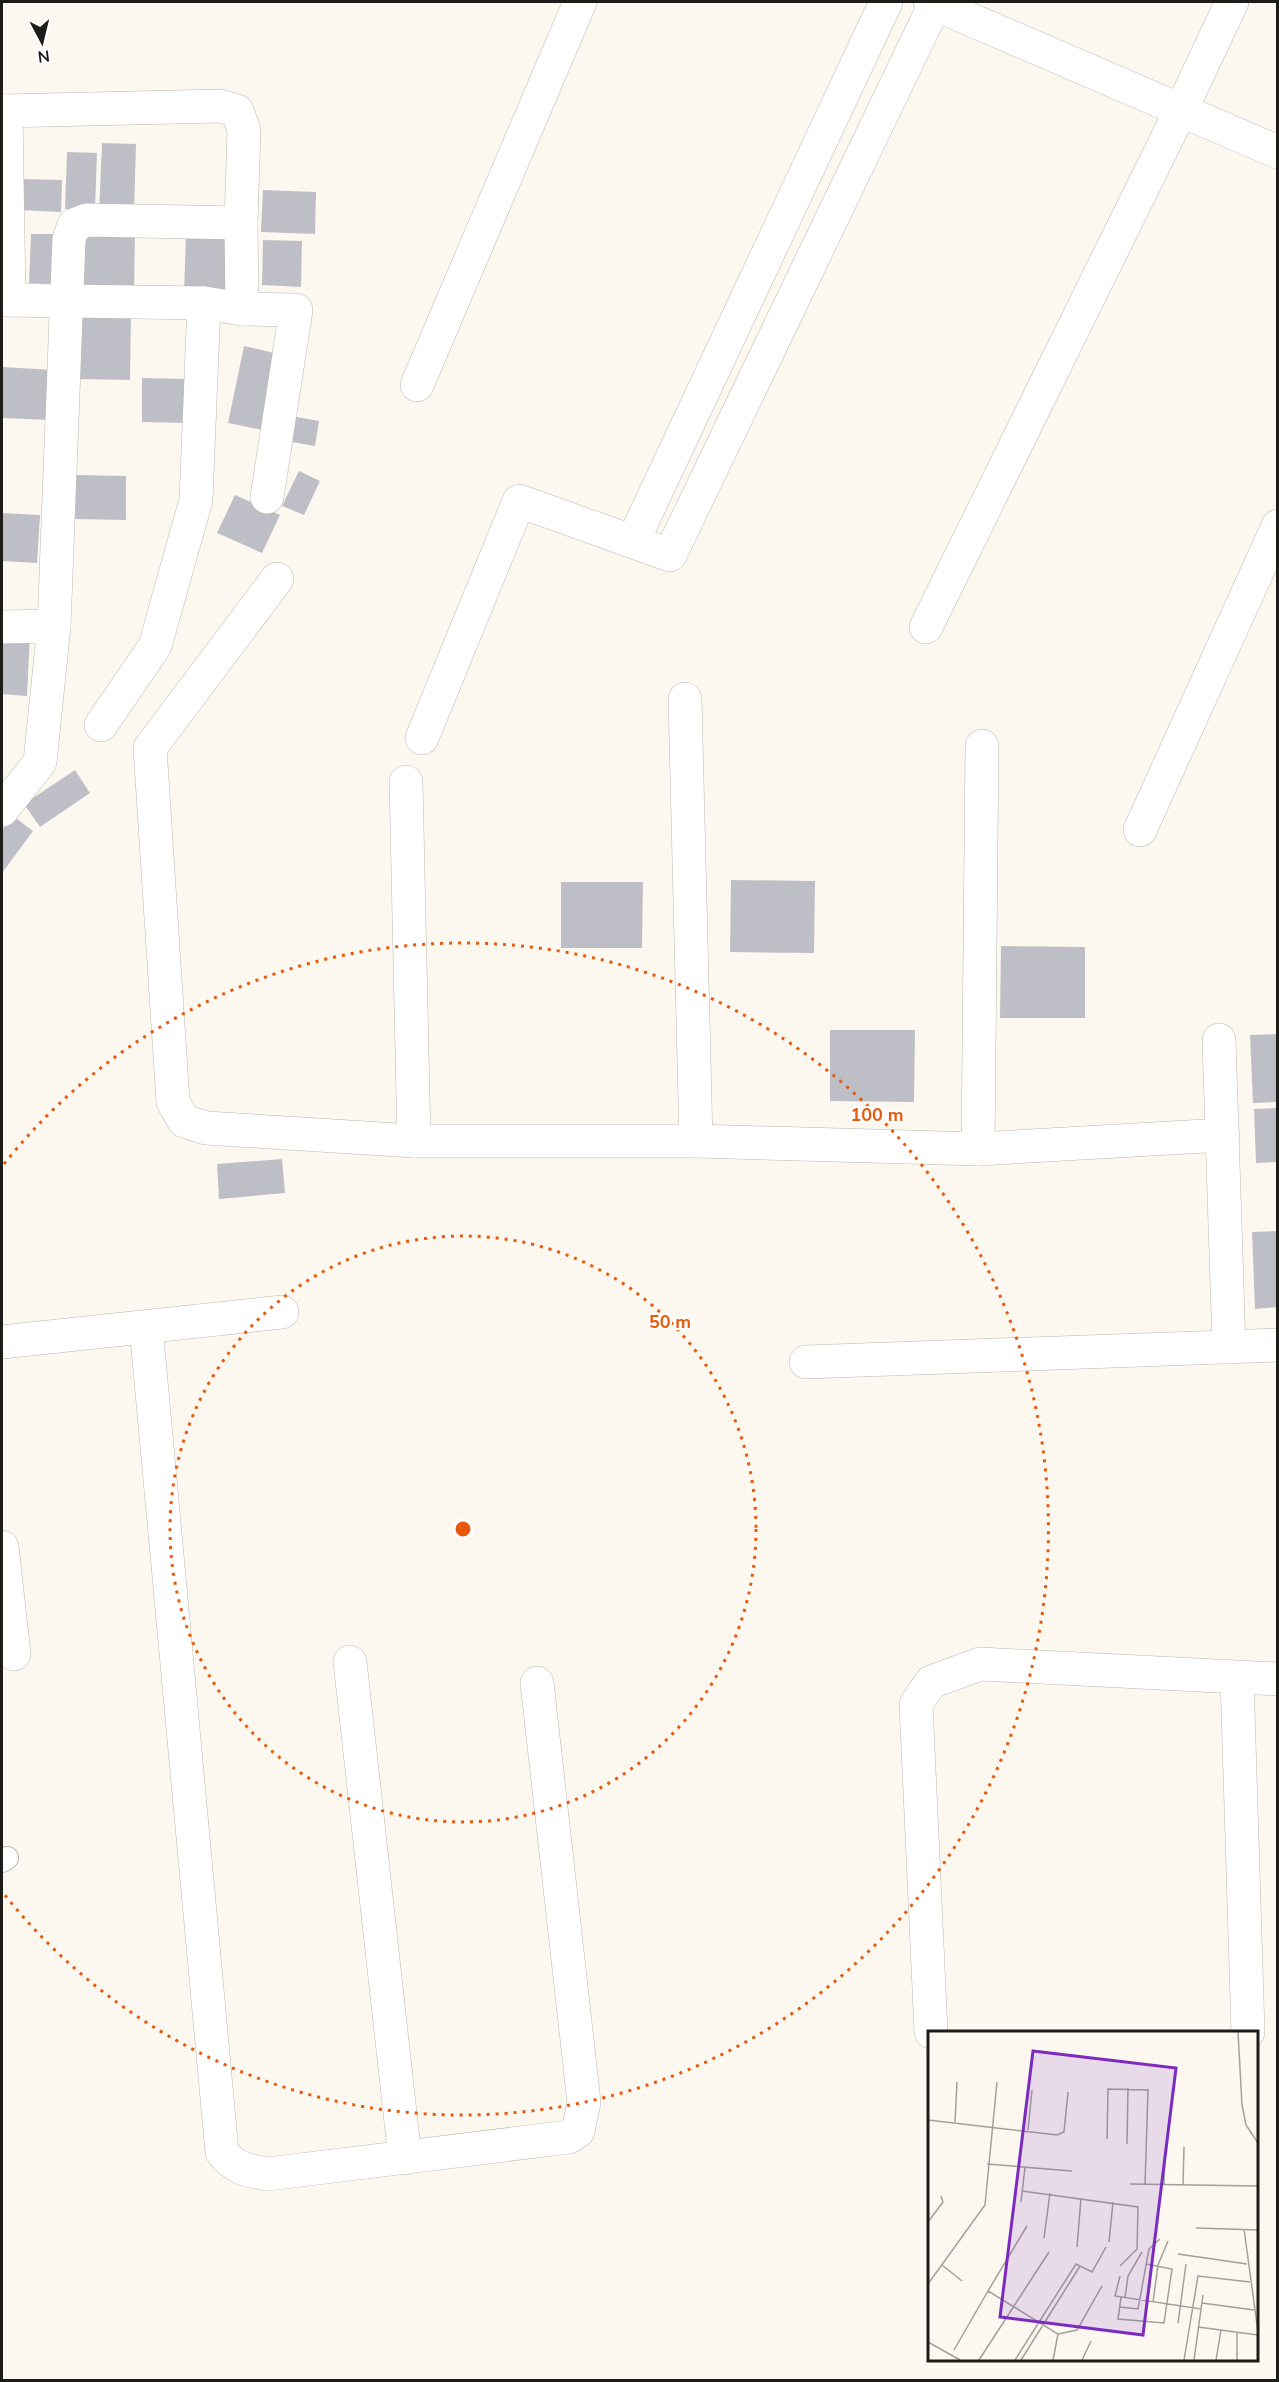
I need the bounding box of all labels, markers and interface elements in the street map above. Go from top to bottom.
north arrow [12,12,72,72]
text: N [36,44,51,68]
text: 100 m [850,1103,904,1127]
text: 50 m [649,1310,691,1334]
centre of rings [453,1519,473,1539]
inset map [928,2031,1258,2361]

